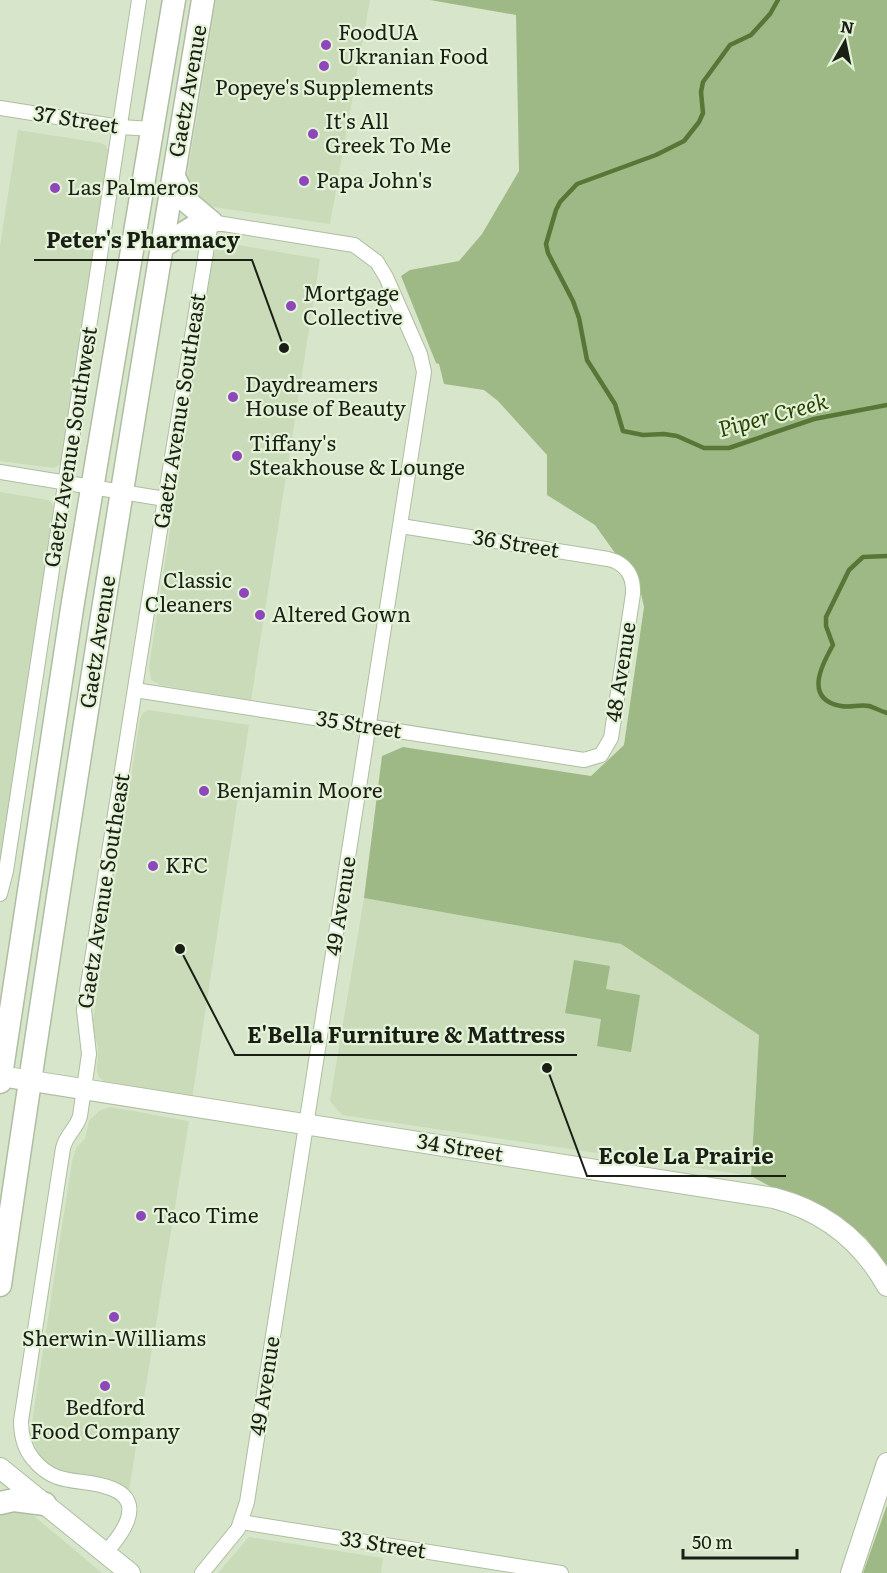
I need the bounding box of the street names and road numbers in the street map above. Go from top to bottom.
street label: Gaetz Avenue [159,22,212,159]
street label: 37 Street [32,96,122,140]
street label: Gaetz Avenue Southeast [144,290,212,530]
street label: Gaetz Avenue Southwest [34,323,103,569]
street label: 36 Street [471,519,562,564]
street label: Gaetz Avenue [70,573,121,710]
street label: 48 Avenue [595,619,642,724]
street label: 35 Street [314,700,405,745]
street label: Gaetz Avenue Southeast [68,770,136,1010]
street label: 49 Avenue [315,853,362,958]
street label: 34 Street [415,1123,506,1168]
street label: 49 Avenue [239,1333,286,1438]
street label: 33 Street [338,1520,429,1565]

